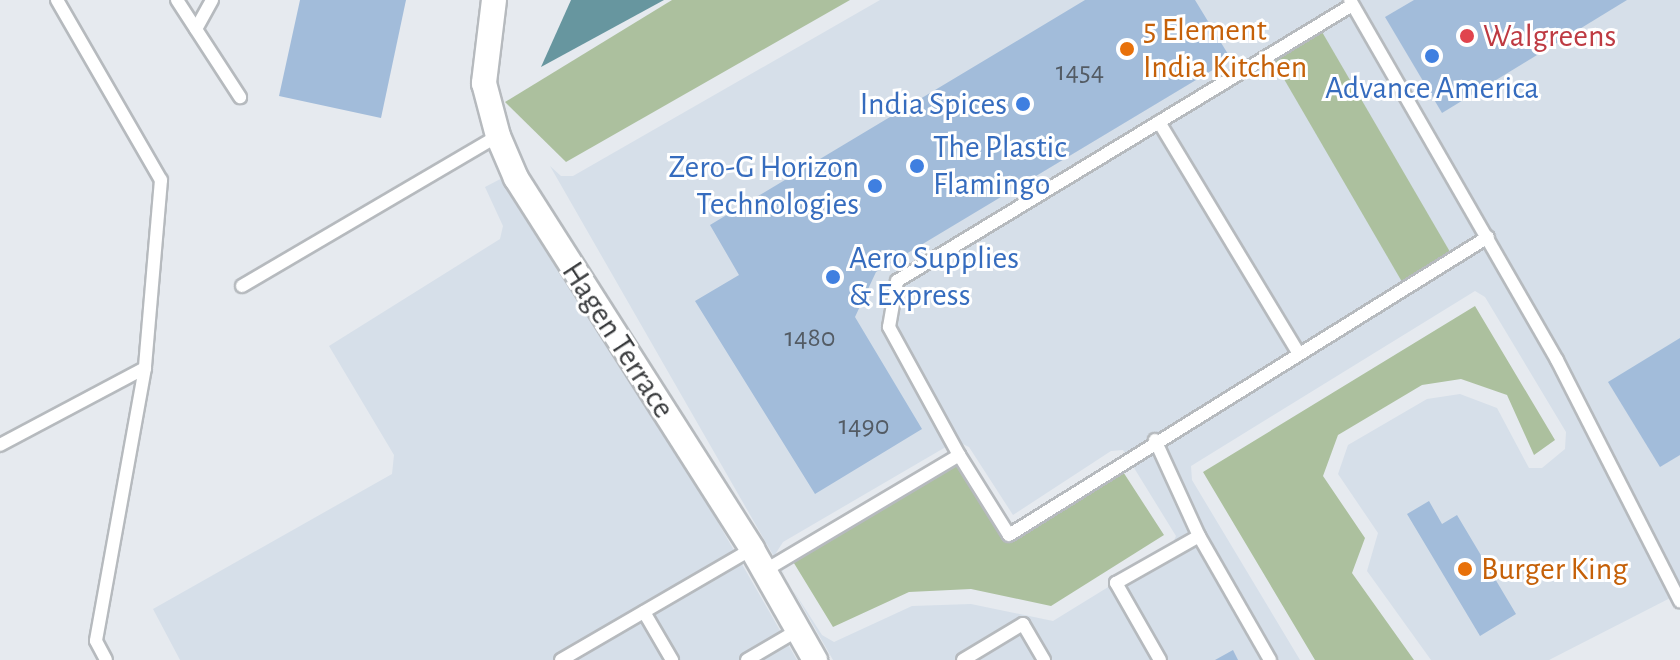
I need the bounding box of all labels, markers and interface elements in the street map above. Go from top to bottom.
place label: 5 Element India Kitchen [1143,12,1307,87]
place label: Walgreens [1483,17,1616,55]
marker: Walgreens [1458,27,1476,45]
marker: 5 Element India Kitchen [1118,40,1136,58]
marker: Advance America [1423,47,1441,65]
house number: 1454 [1056,55,1104,89]
place label: Advance America [1325,69,1539,107]
place label: India Spices [860,85,1007,123]
marker: India Spices [1014,95,1032,113]
place label: The Plastic Flamingo [933,129,1066,204]
place label: Zero-G Horizon Technologies [669,149,859,224]
marker: The Plastic Flamingo [908,157,926,175]
marker: Zero-G Horizon Technologies [866,177,884,195]
place label: Aero Supplies & Express [849,240,1019,315]
street label: Hagen Terrace [553,255,683,425]
marker: Aero Supplies & Express [824,268,842,286]
house number: 1480 [784,321,836,355]
house number: 1490 [838,409,890,443]
place label: Burger King [1481,550,1628,588]
marker: Burger King [1456,560,1474,578]

